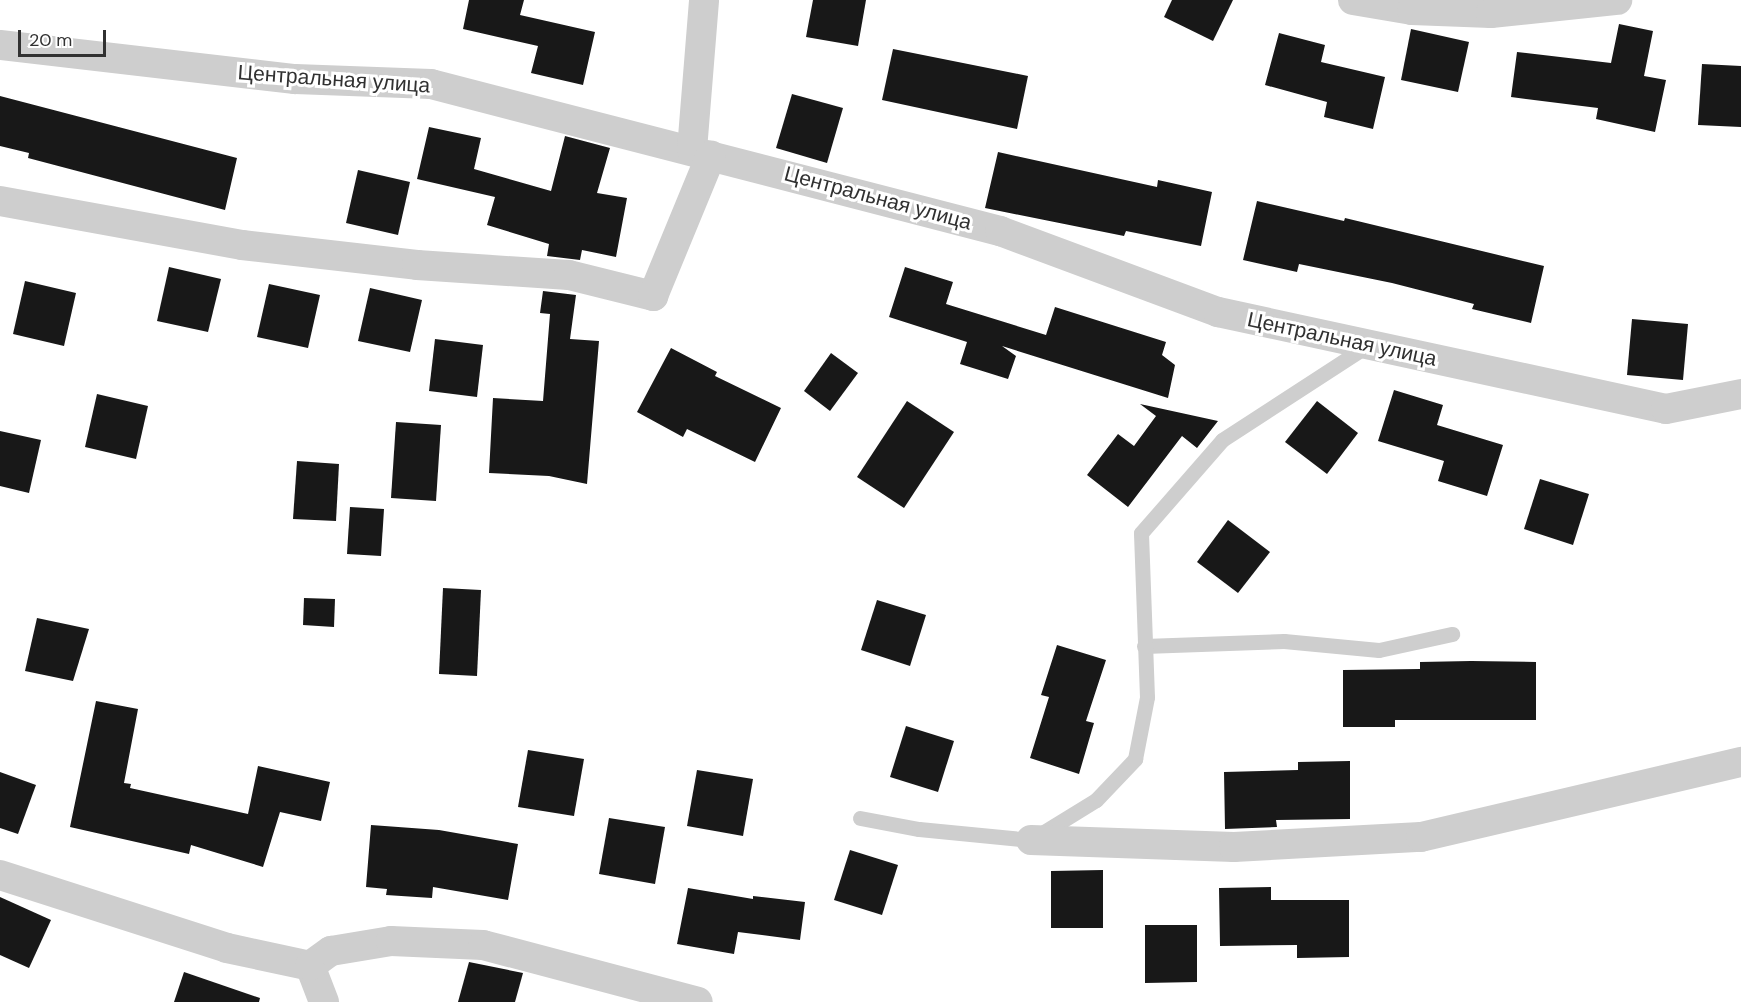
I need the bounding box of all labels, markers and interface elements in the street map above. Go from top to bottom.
scale bar [21,18,110,56]
text: 20 m [29,28,72,52]
street label: Центральная улица [237,60,431,98]
street label: Центральная улица [782,161,974,235]
street label: Центральная улица [1245,307,1439,371]

